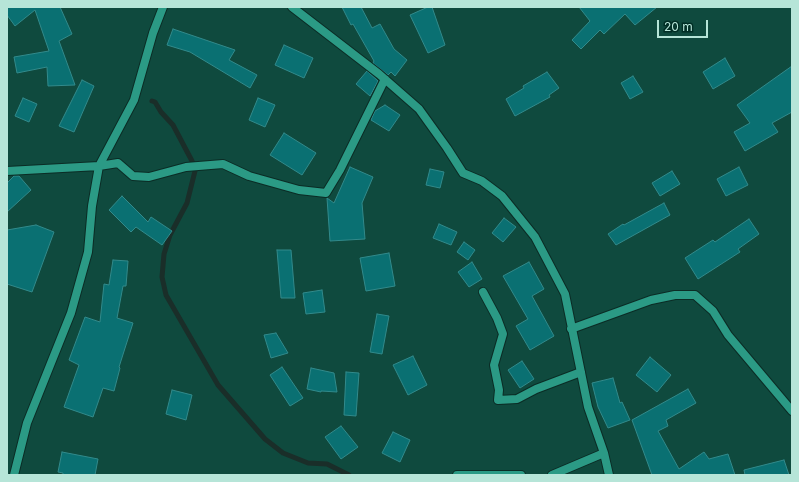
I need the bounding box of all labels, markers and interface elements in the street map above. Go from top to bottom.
scale bar [659,12,710,38]
text: 20 m [664,19,693,34]

